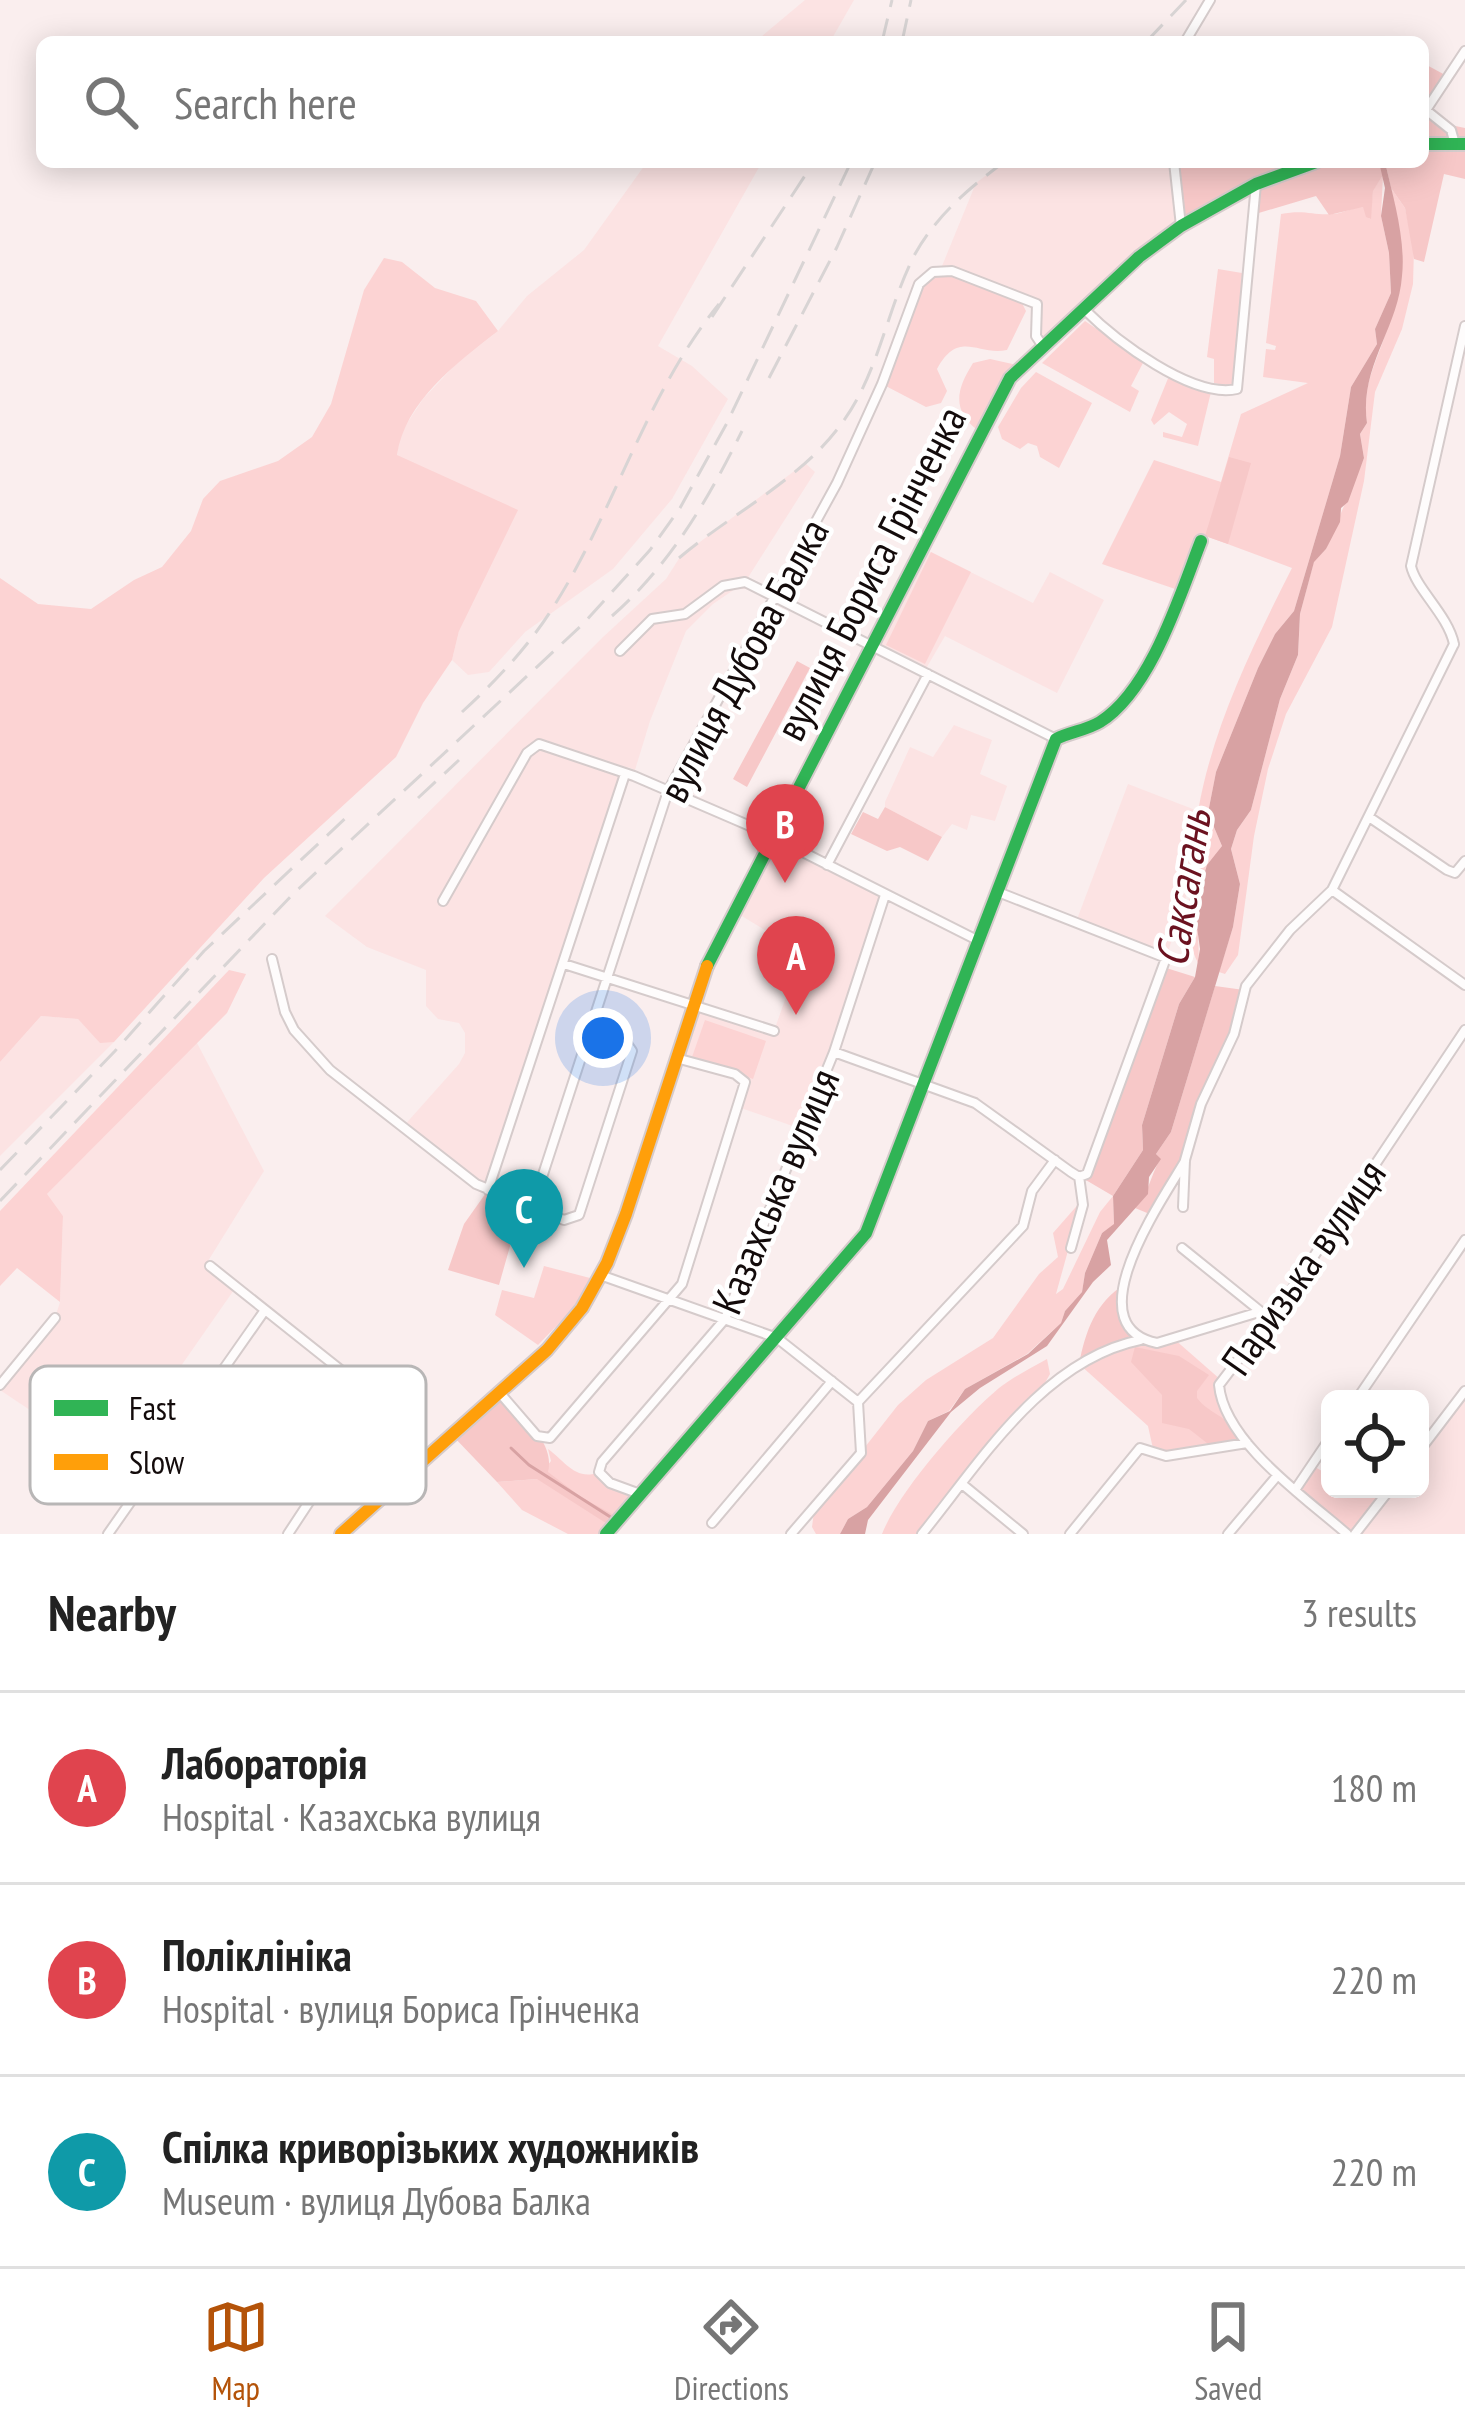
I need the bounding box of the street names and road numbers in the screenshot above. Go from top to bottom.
street label: вулиця Бориса Грінченка [762,397,978,749]
street label: вулиця Дубова Балка [645,509,841,811]
street label: Казахська вулиця [699,1060,851,1322]
street label: Паризька вулиця [1209,1149,1397,1385]

